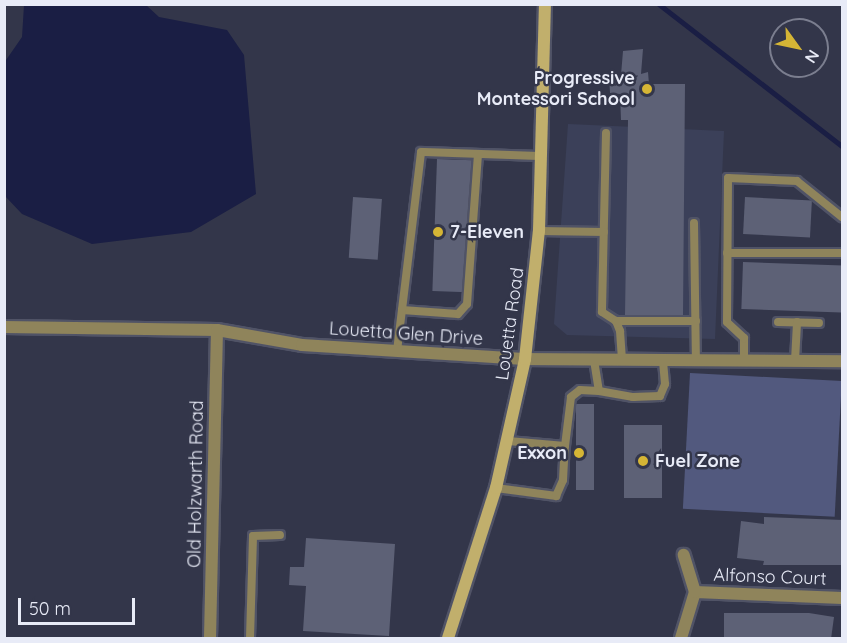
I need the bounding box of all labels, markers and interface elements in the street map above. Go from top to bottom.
north arrow [769,18,829,78]
text: N [801,46,824,67]
place label: Progressive Montessori School [477,68,635,110]
marker: Progressive Montessori School [640,82,654,96]
place label: 7-Eleven [450,221,524,243]
marker: 7-Eleven [431,225,445,239]
street label: Louetta Road [491,266,529,382]
street label: Louetta Glen Drive [328,318,484,350]
street label: Old Holzwarth Road [184,400,208,568]
place label: Exxon [517,442,567,464]
marker: Exxon [572,446,586,460]
place label: Fuel Zone [655,450,740,472]
marker: Fuel Zone [636,454,650,468]
street label: Alfonso Court [713,564,827,590]
scale bar [21,586,138,624]
text: 50 m [29,597,71,620]

